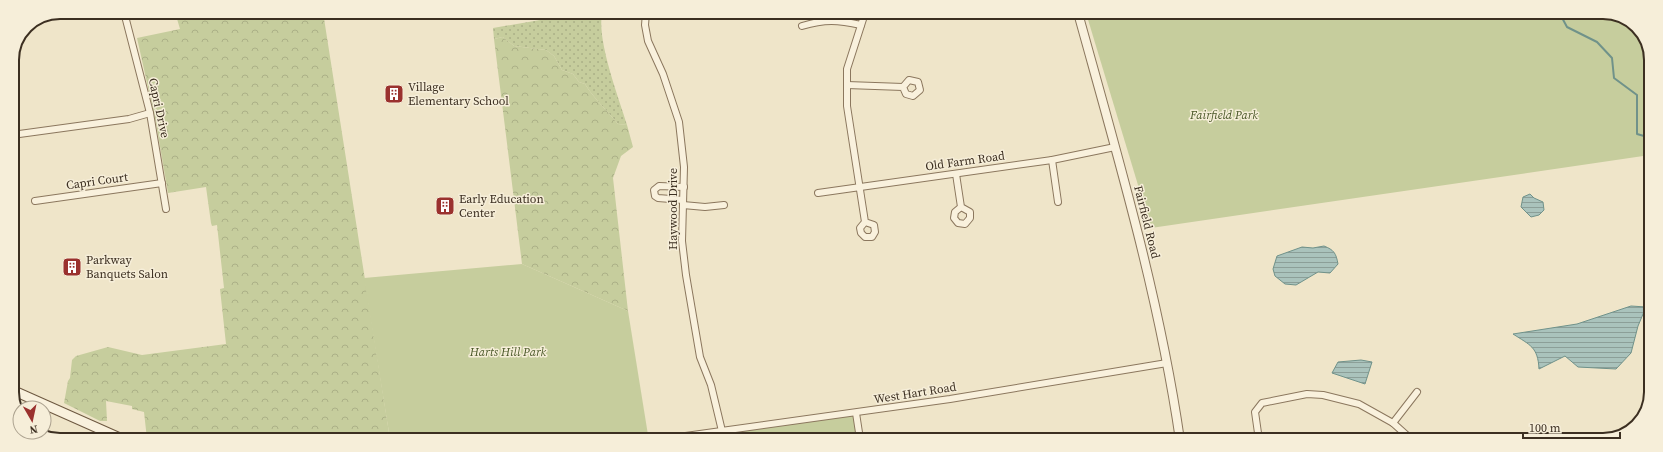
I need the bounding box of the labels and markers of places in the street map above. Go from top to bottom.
place label: Village Elementary School [408,79,509,109]
building icon: Village Elementary School [383,83,405,105]
place label: Early Education Center [459,191,544,221]
building icon: Early Education Center [434,195,456,217]
place label: Parkway Banquets Salon [86,252,168,282]
building icon: Parkway Banquets Salon [61,256,83,278]

